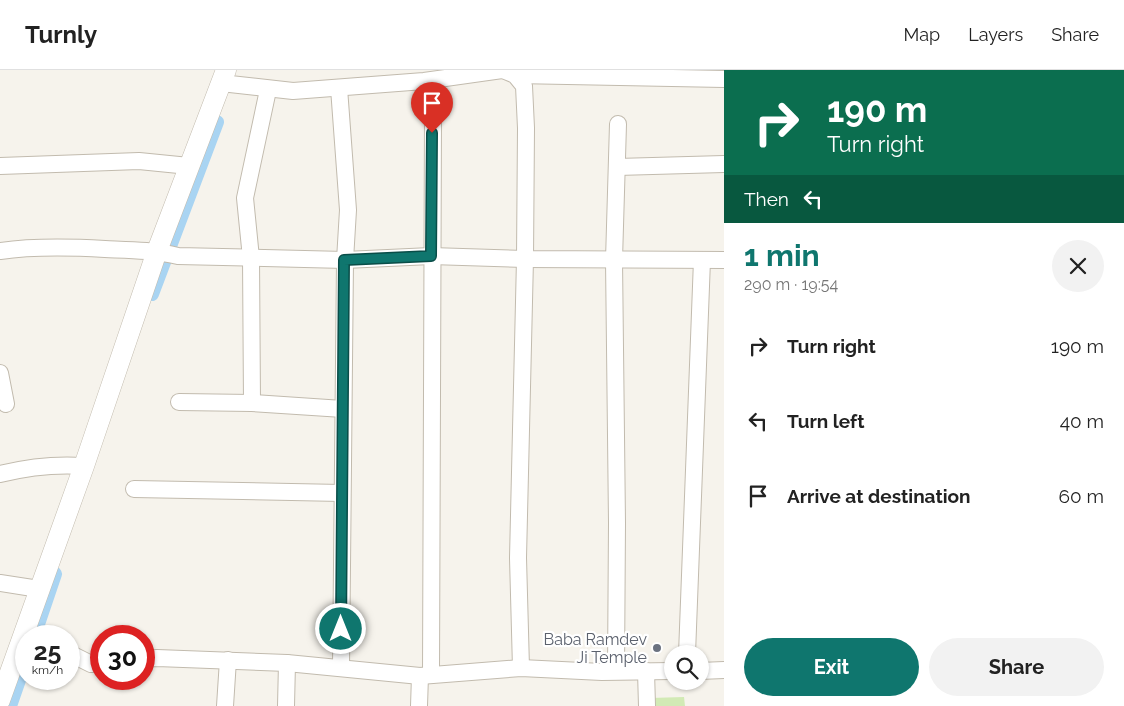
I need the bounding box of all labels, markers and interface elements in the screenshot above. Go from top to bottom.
text: Turnly [25,20,97,49]
text: Map [904,24,940,45]
text: Layers [968,24,1023,45]
text: Share [1051,24,1099,45]
pin [411,82,453,133]
icon: arrive [418,89,446,117]
text: 190 m [827,89,927,130]
icon: right [744,90,809,155]
text: Turn right [827,131,924,157]
icon: left [799,185,827,213]
text: Then [744,188,789,210]
text: 1 min [744,238,820,273]
button: close [1052,240,1104,292]
text: 290 m · 19:54 [744,275,838,294]
icon: right [744,332,772,360]
text: Turn right [787,335,876,357]
text: 190 m [1051,335,1104,357]
icon: left [744,407,772,435]
text: Turn left [787,410,864,432]
text: 40 m [1060,410,1104,432]
icon: arrive [744,482,772,510]
text: Arrive at destination [787,485,971,507]
text: 60 m [1059,485,1104,507]
position arrow [314,602,366,654]
speed limit sign: 30 [90,625,155,690]
place label: Baba Ramdev Ji Temple [544,630,647,667]
text: 25 [34,636,61,666]
button: Exit [744,638,919,696]
button: Share [929,638,1104,696]
marker: Baba Ramdev Ji Temple [651,642,663,654]
map controls [664,645,709,690]
button: search [664,645,709,690]
text: km/h [32,663,63,677]

